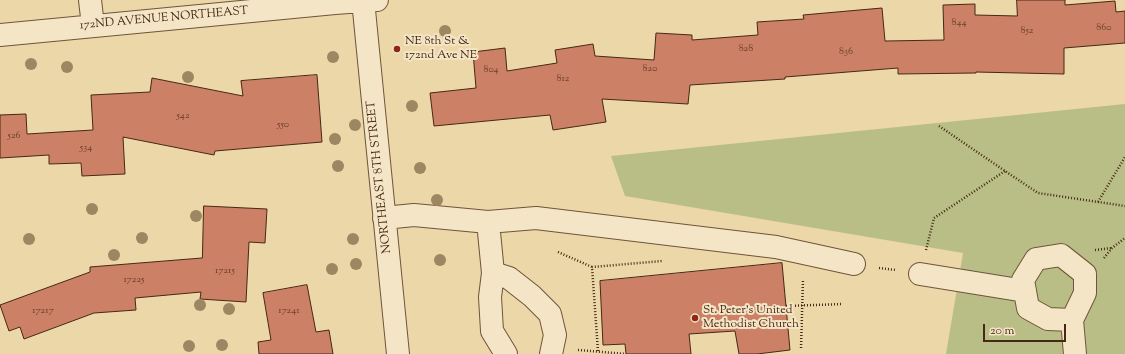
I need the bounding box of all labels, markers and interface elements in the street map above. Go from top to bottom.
street label: 172ND AVENUE NORTHEAST [79,4,249,34]
house number: 844 [952,17,966,29]
house number: 860 [1096,22,1112,34]
house number: 852 [1020,25,1034,37]
place label: NE 8th St & 172nd Ave NE [405,35,477,63]
house number: 828 [739,43,753,55]
marker: NE 8th St & 172nd Ave NE [392,44,402,54]
house number: 836 [839,46,853,58]
house number: 820 [643,63,657,75]
house number: 804 [484,64,498,76]
house number: 812 [556,73,570,85]
street label: NORTHEAST 8TH STREET [365,100,395,254]
house number: 542 [176,110,190,122]
house number: 550 [277,119,289,131]
house number: 526 [7,130,21,142]
house number: 534 [80,142,92,154]
house number: 17215 [215,265,235,277]
house number: 17225 [123,274,145,286]
place label: St. Peter's United Methodist Church [703,304,799,332]
house number: 17217 [32,305,54,317]
house number: 17241 [278,305,300,317]
marker: St. Peter's United Methodist Church [690,313,700,323]
scale bar [985,316,1068,342]
text: 20 m [990,322,1014,340]

